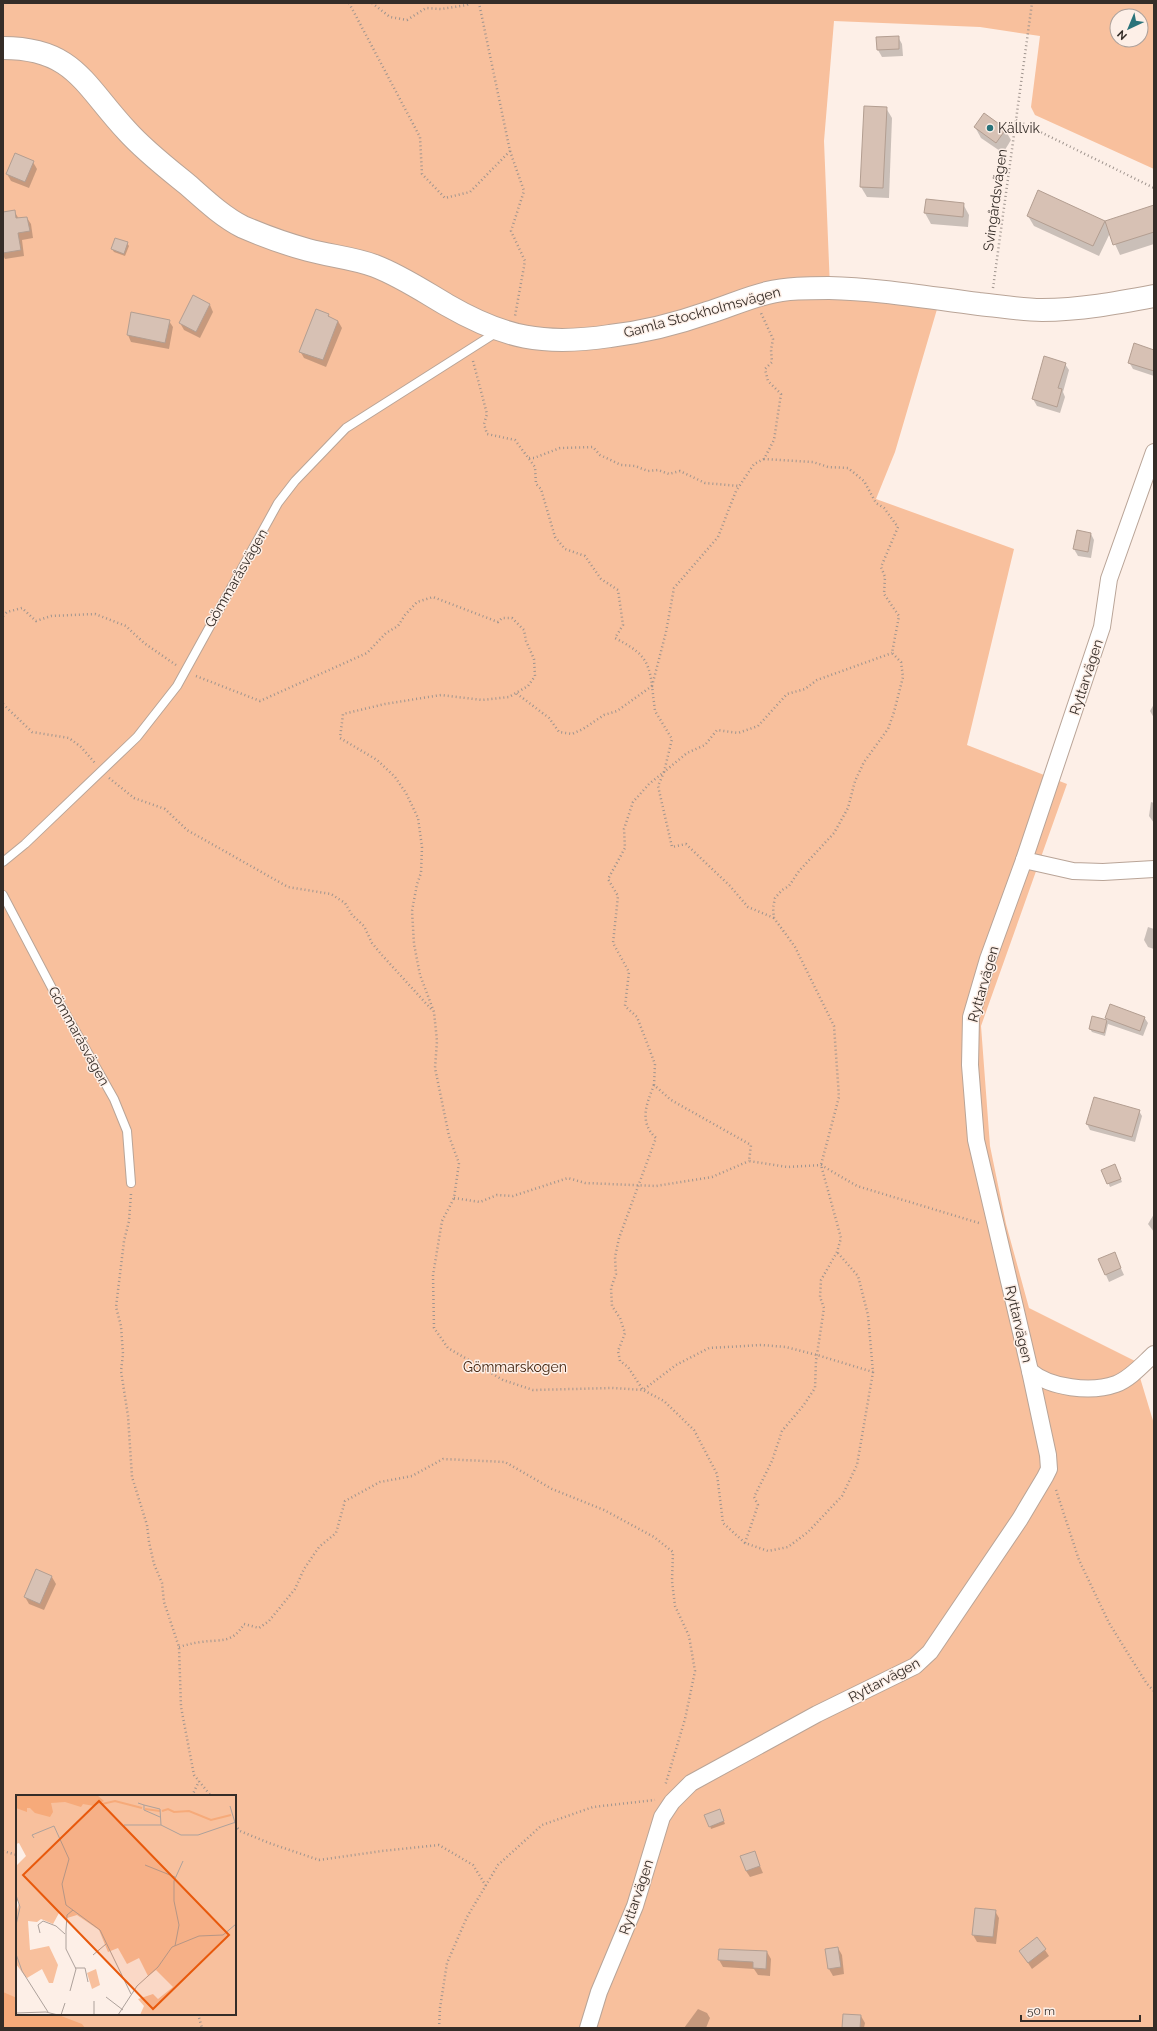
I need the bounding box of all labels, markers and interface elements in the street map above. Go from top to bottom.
north arrow [1109,8,1149,48]
text: N [1115,27,1130,42]
place label: Källvik [998,120,1041,136]
marker: Källvik [985,123,995,133]
street label: Svingårdsvägen [980,148,1010,252]
street label: Gamla Stockholmsvägen [622,283,782,341]
street label: Gömmaråsvägen [201,526,271,630]
street label: Ryttarvägen [1066,637,1106,717]
street label: Ryttarvägen [964,944,1002,1024]
street label: Gömmaråsvägen [45,984,113,1088]
street label: Ryttarvägen [1002,1284,1036,1364]
park label: Gömmarskogen [463,1359,567,1375]
street label: Ryttarvägen [846,1654,922,1706]
inset map [16,1795,236,2015]
street label: Ryttarvägen [616,1857,656,1937]
scale bar [1021,1997,1140,2023]
text: 50 m [1027,2004,1055,2018]

